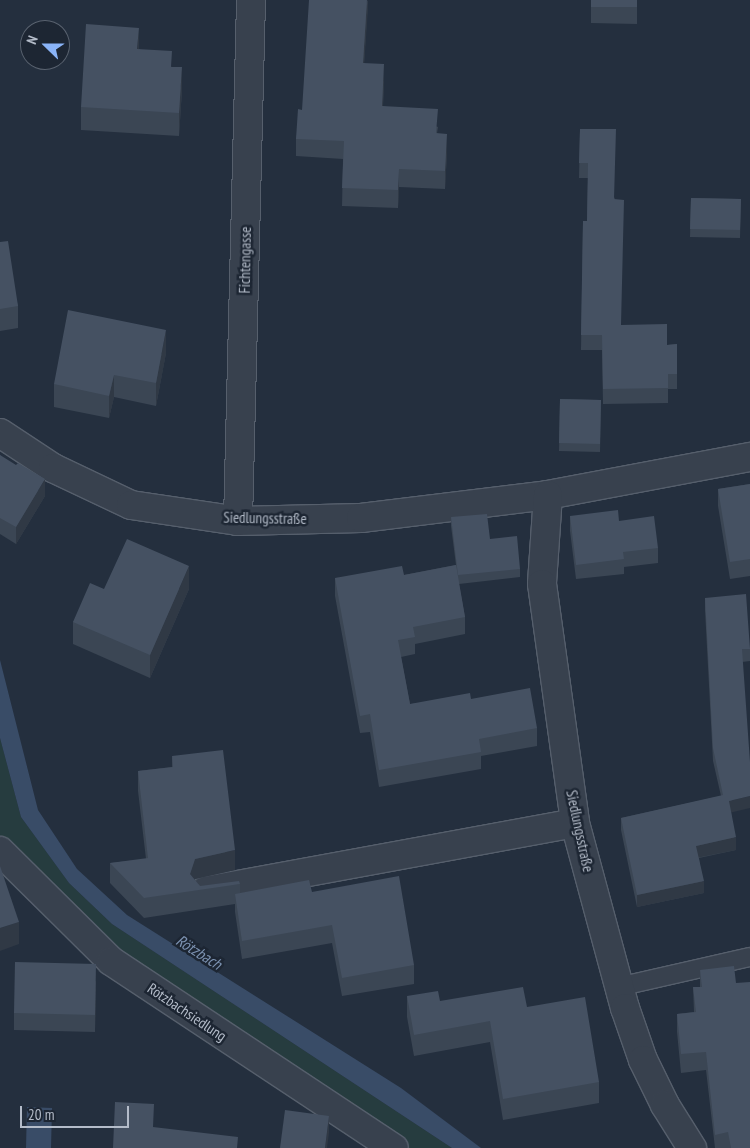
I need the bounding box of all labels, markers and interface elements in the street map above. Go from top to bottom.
north arrow [20,20,70,70]
text: N [22,33,42,47]
street label: Fichtengasse [235,226,255,294]
street label: Siedlungsstraße [223,508,307,528]
street label: Siedlungsstraße [563,788,597,874]
water label: Rötzbach [173,931,225,973]
street label: Rötzbachsiedlung [144,979,230,1045]
scale bar [22,1096,131,1128]
text: 20 m [28,1105,54,1124]

